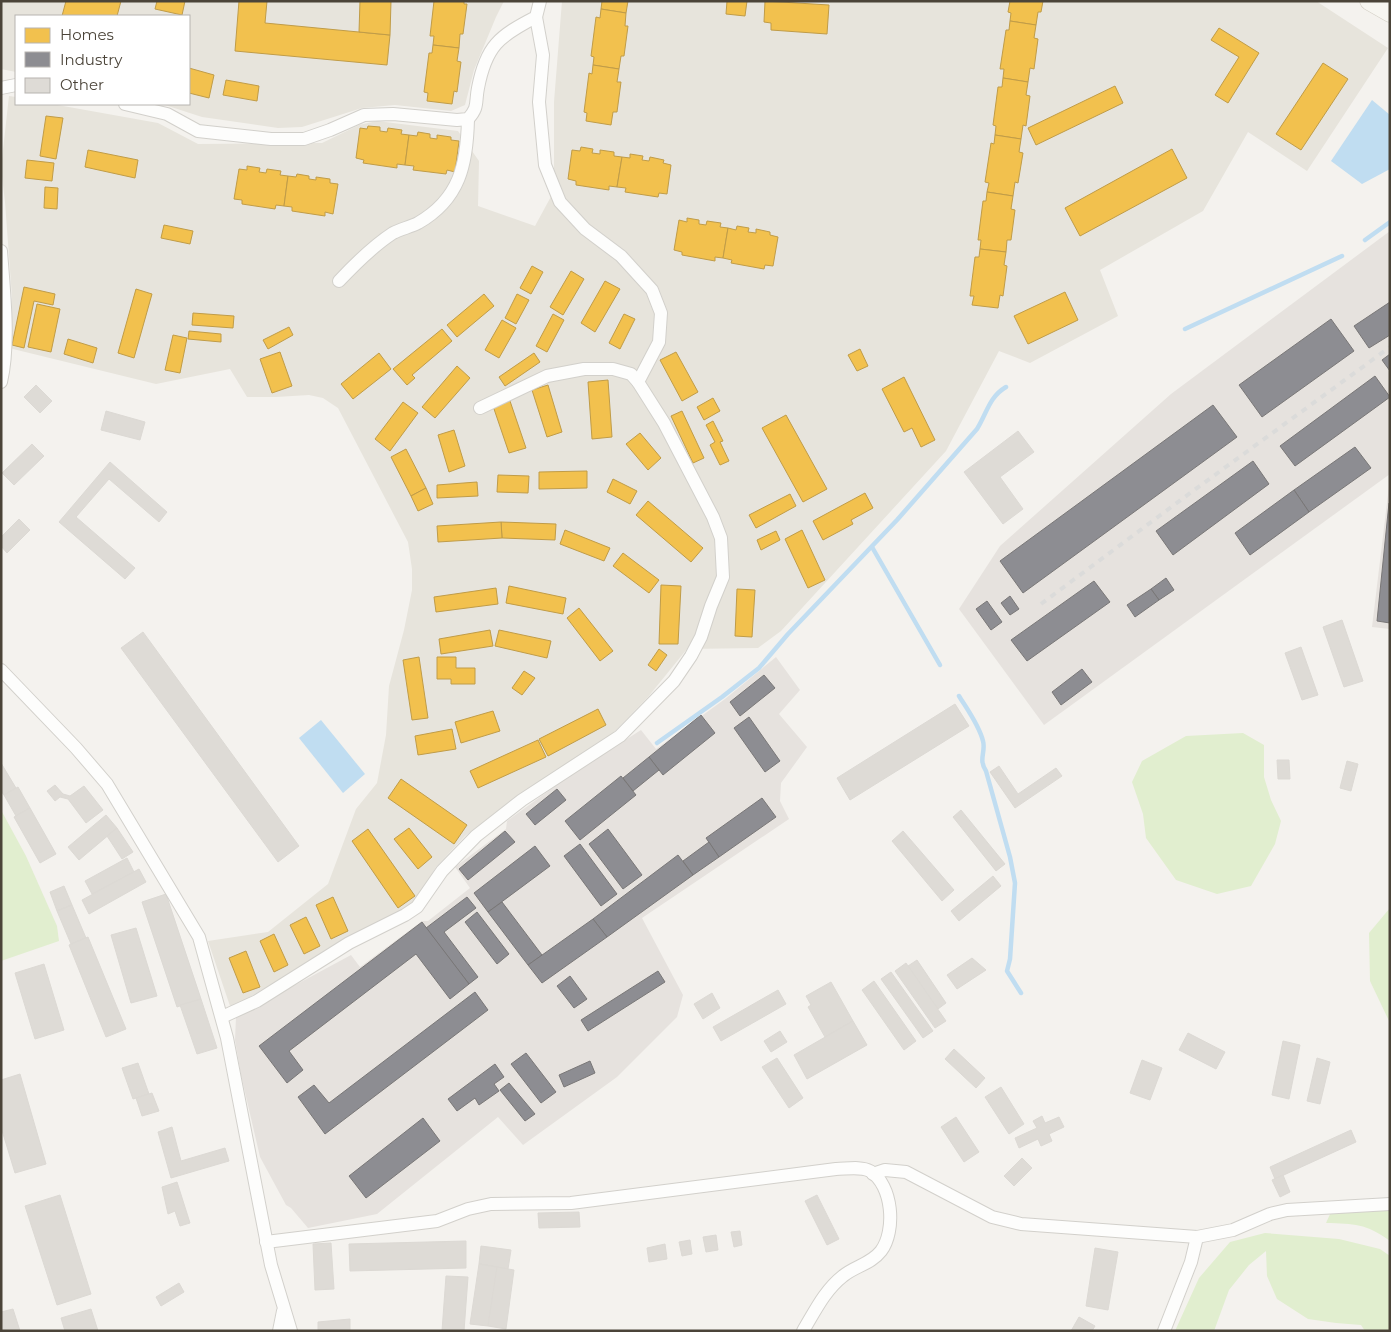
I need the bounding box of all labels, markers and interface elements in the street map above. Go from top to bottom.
legend [15,15,190,105]
text: Homes [60,25,114,44]
text: Industry [60,50,123,69]
text: Other [60,75,104,94]

